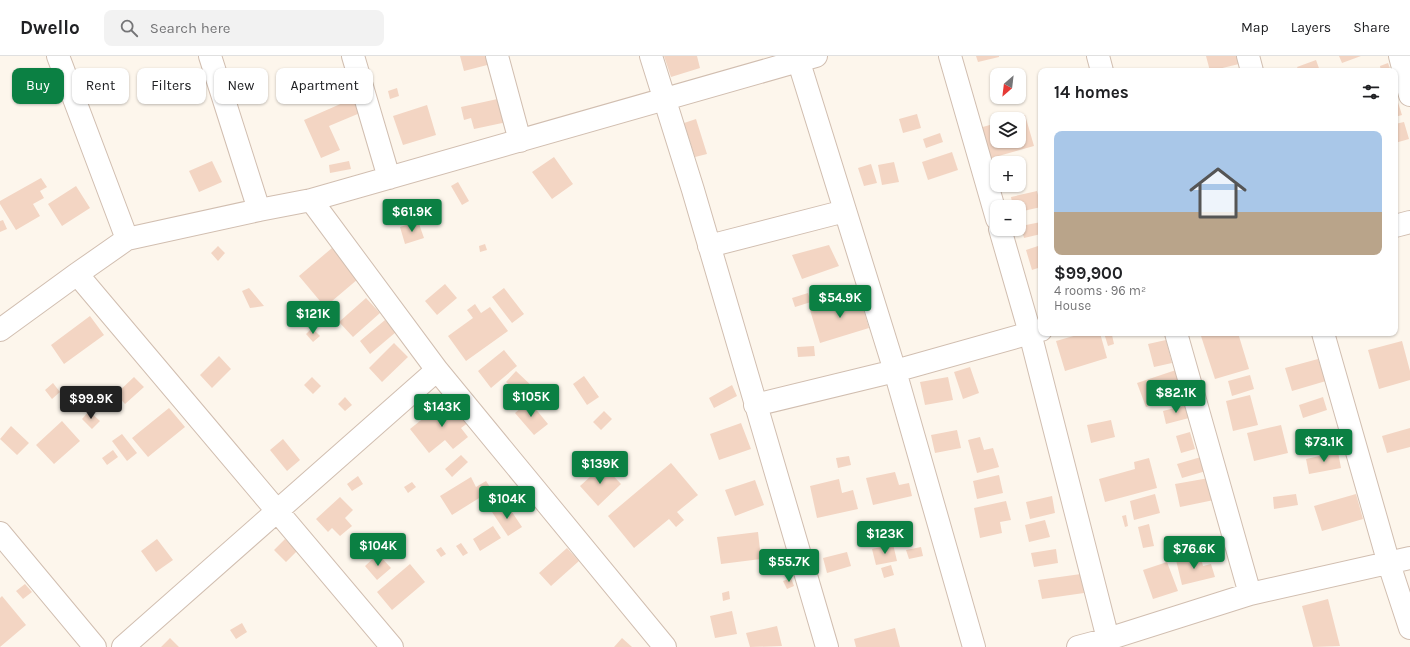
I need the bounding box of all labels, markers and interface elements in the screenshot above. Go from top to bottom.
search box [104,10,384,46]
text: Dwello [20,17,80,39]
icon: search [118,17,140,39]
text: Search here [150,19,231,37]
text: Map [1241,19,1269,36]
text: Layers [1291,19,1331,36]
text: Share [1353,19,1390,36]
chip: Buy [12,68,64,104]
chip: Rent [72,68,129,104]
chip: Filters [137,68,206,104]
chip: New [214,68,268,104]
chip: Apartment [276,68,373,104]
north arrow [990,68,1026,104]
map controls [990,68,1026,236]
icon: filters [1360,81,1382,103]
text: 14 homes [1054,82,1129,102]
button: layers [990,112,1026,148]
button: + [990,156,1026,192]
icon: home [1182,157,1254,229]
pin: $61.9K [379,199,445,233]
button: − [990,200,1026,236]
text: $61.9K [392,204,432,219]
text: $99,900 [1054,263,1123,283]
text: 4 rooms · 96 m² [1054,283,1146,298]
pin: $54.9K [807,285,873,319]
text: $54.9K [818,290,862,305]
text: House [1054,298,1091,313]
pin: $121K [285,301,341,335]
text: $121K [296,306,330,321]
pin: $82.1K [1143,380,1209,414]
pin: $105K [503,384,559,418]
text: $82.1K [1155,385,1197,400]
pin: $99.9K [58,386,124,420]
text: $105K [512,389,550,404]
text: $99.9K [69,391,113,406]
pin: $143K [414,394,470,428]
text: $143K [423,399,461,414]
pin: $73.1K [1291,429,1357,463]
text: $73.1K [1304,434,1344,449]
pin: $139K [572,451,628,485]
text: $139K [581,456,619,471]
pin: $104K [479,486,535,520]
text: $104K [488,491,526,506]
pin: $123K [857,521,913,555]
text: $123K [866,526,904,541]
pin: $104K [350,533,406,567]
pin: $76.6K [1161,536,1227,570]
text: $104K [359,538,397,553]
text: $76.6K [1173,541,1215,556]
pin: $55.7K [756,549,822,583]
text: $55.7K [768,554,810,569]

